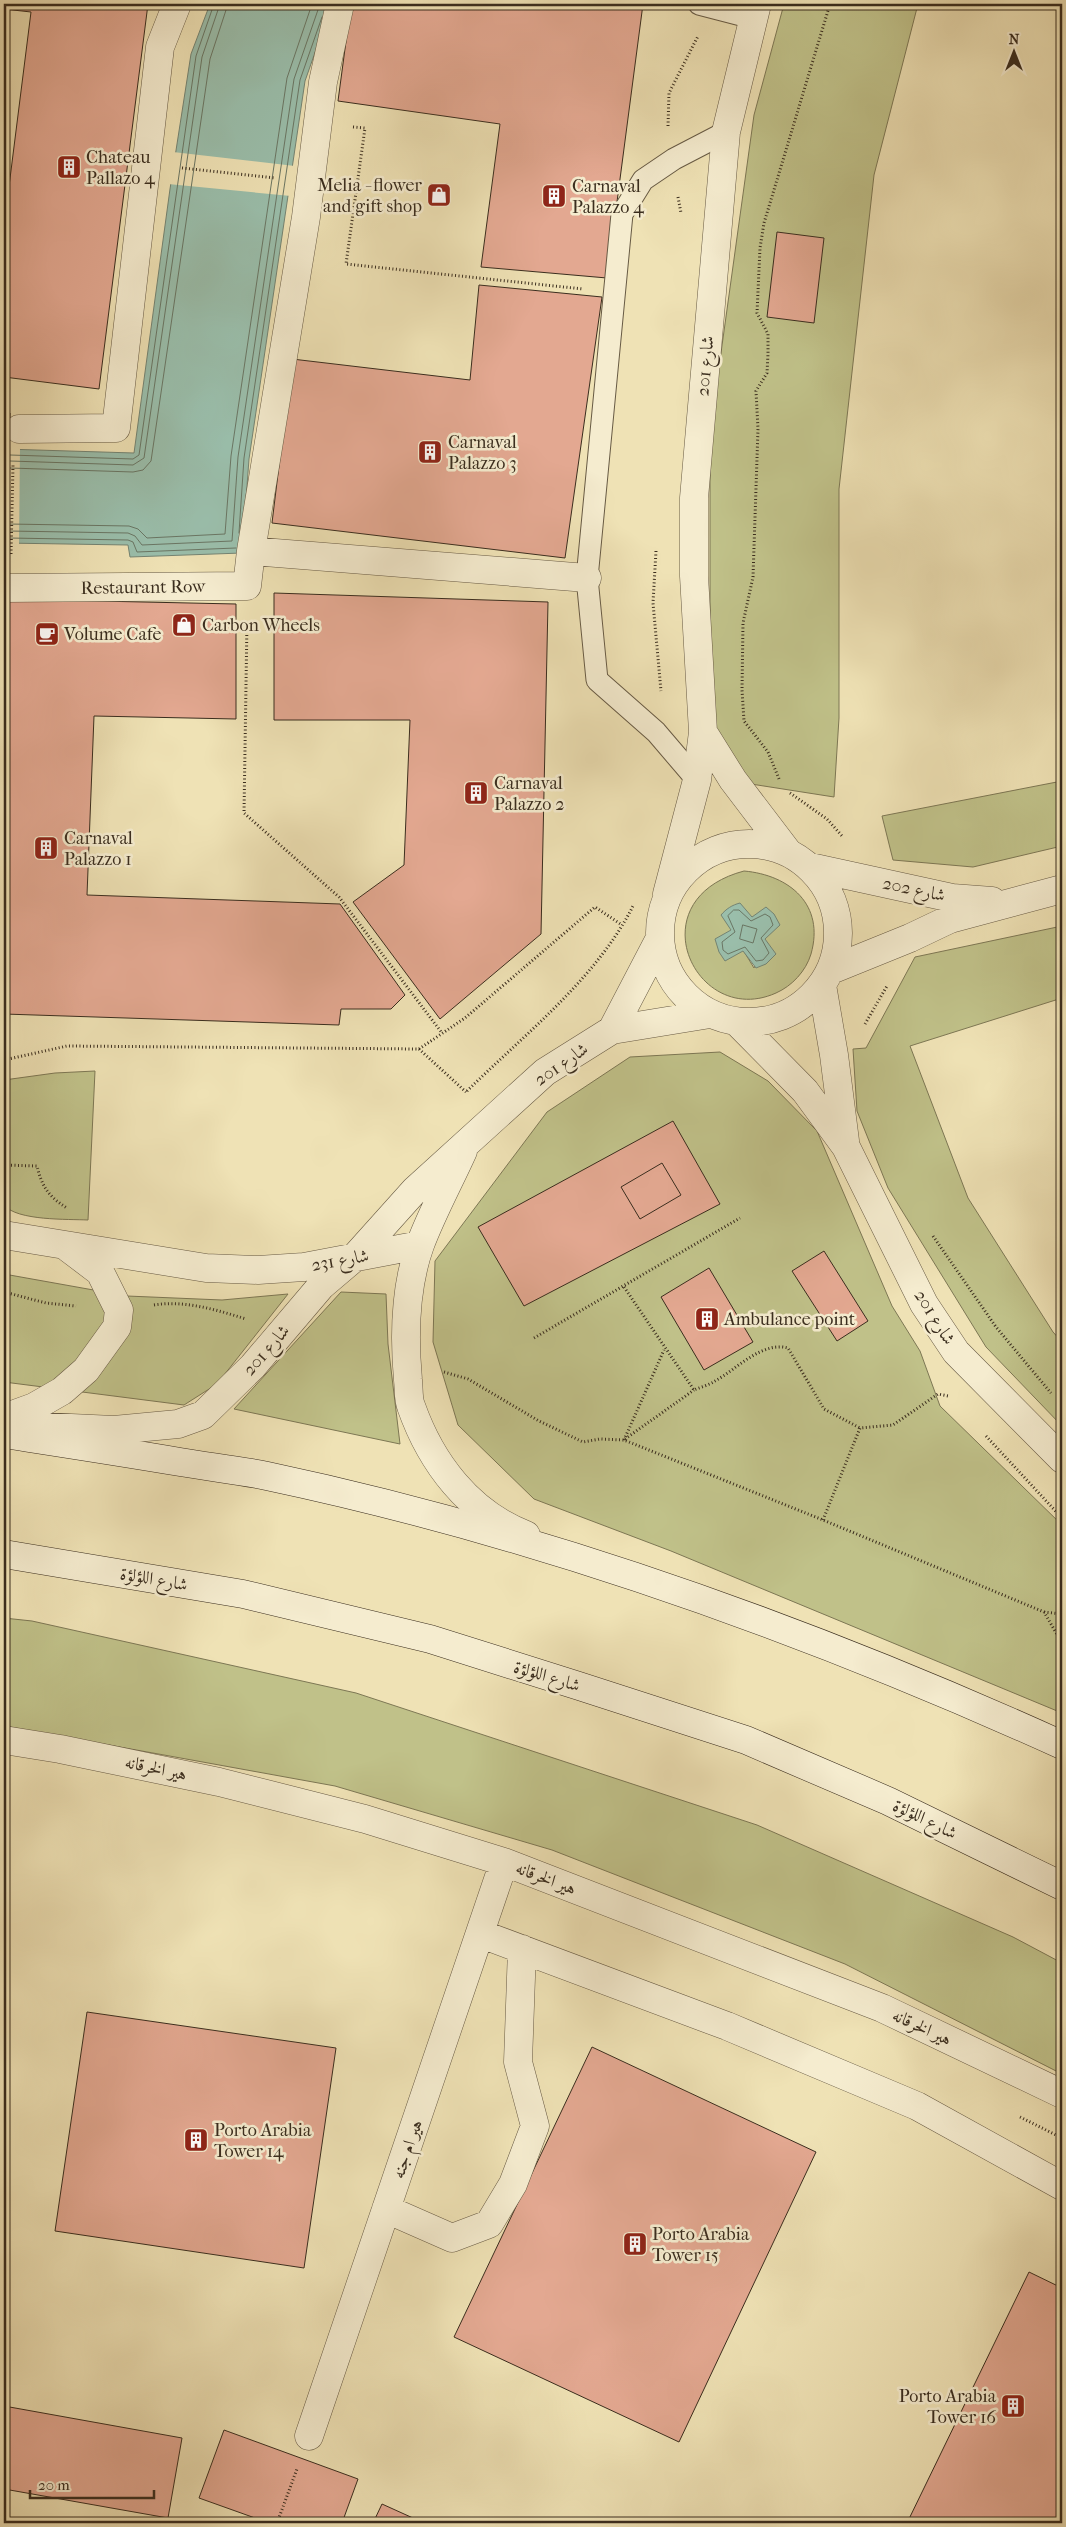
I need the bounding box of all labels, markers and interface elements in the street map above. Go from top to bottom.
north arrow [988,28,1038,78]
text: N [1009,31,1020,48]
place label: Chateau Pallazo 4 [86,147,155,189]
building icon: Chateau Pallazo 4 [56,154,82,180]
place label: Melia - flower and gift shop [317,175,422,217]
place label: Carnaval Palazzo 4 [572,176,644,218]
shop icon: Melia - flower and gift shop [426,182,452,208]
building icon: Carnaval Palazzo 4 [541,183,567,209]
street label: شارع 201 [692,335,723,398]
place label: Carnaval Palazzo 3 [448,432,517,474]
building icon: Carnaval Palazzo 3 [417,439,443,465]
street label: Restaurant Row [80,576,206,599]
shop icon: Carbon Wheels [171,612,197,638]
place label: Carbon Wheels [202,615,320,636]
cafe icon: Volume Cafe [34,621,60,647]
place label: Volume Cafe [63,624,161,645]
place label: Carnaval Palazzo 2 [494,773,565,815]
building icon: Carnaval Palazzo 2 [463,780,489,806]
place label: Carnaval Palazzo 1 [64,828,133,870]
building icon: Carnaval Palazzo 1 [33,835,59,861]
street label: شارع 202 [880,873,947,910]
street label: شارع 201 [530,1038,594,1094]
street label: شارع 231 [310,1245,371,1280]
street label: شارع 201 [906,1286,960,1351]
building icon: Ambulance point [694,1306,720,1332]
place label: Ambulance point [723,1309,856,1330]
street label: شارع 201 [239,1321,297,1383]
street label: شارع اللؤلؤة [118,1563,189,1600]
street label: شارع اللؤلؤة [510,1656,583,1700]
street label: هير الخرقانه [123,1752,189,1786]
street label: شارع اللؤلؤة [888,1795,960,1847]
street label: هير الخرقانه [512,1857,579,1900]
street label: هير الخرقانه [888,2005,955,2051]
street label: هير ام جنه [388,2117,432,2183]
place label: Porto Arabia Tower 14 [214,2120,312,2162]
building icon: Porto Arabia Tower 14 [183,2127,209,2153]
place label: Porto Arabia Tower 15 [652,2224,750,2266]
building icon: Porto Arabia Tower 15 [622,2231,648,2257]
place label: Porto Arabia Tower 16 [899,2386,997,2428]
building icon: Porto Arabia Tower 16 [1000,2393,1026,2419]
scale bar [30,2467,154,2499]
text: 20 m [38,2476,70,2494]

